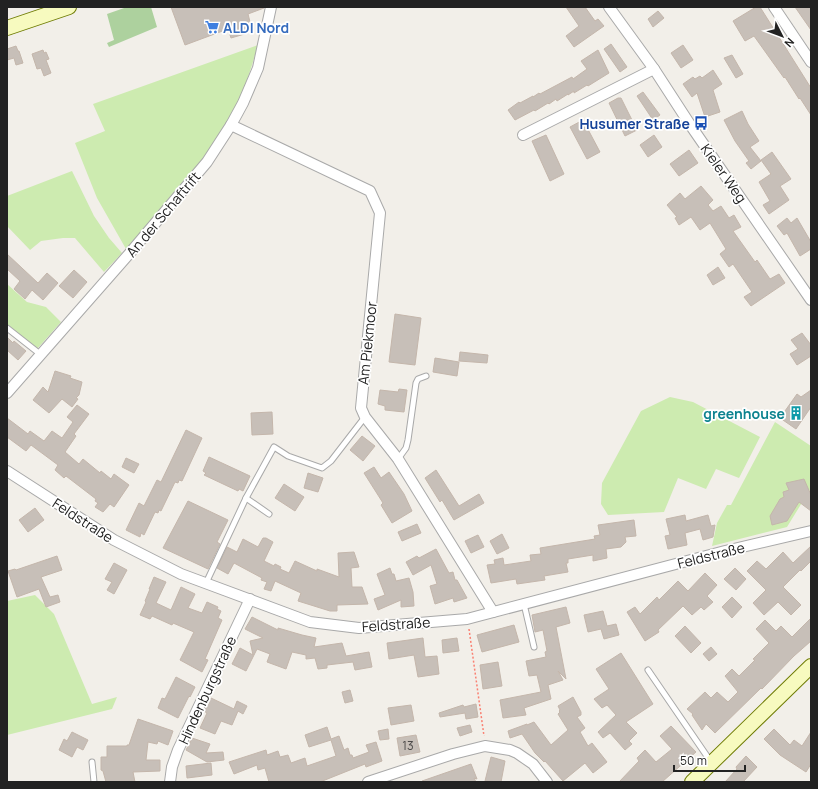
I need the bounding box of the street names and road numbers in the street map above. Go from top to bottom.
street label: Kieler Weg [697,140,751,206]
street label: An der Schaftrift [122,167,205,261]
street label: Am Piekmoor [353,300,381,386]
street label: Feldstraße [49,493,117,547]
street label: Feldstraße [675,537,747,573]
street label: Feldstraße [361,612,431,636]
street label: Hindenburgstraße [174,633,240,747]

